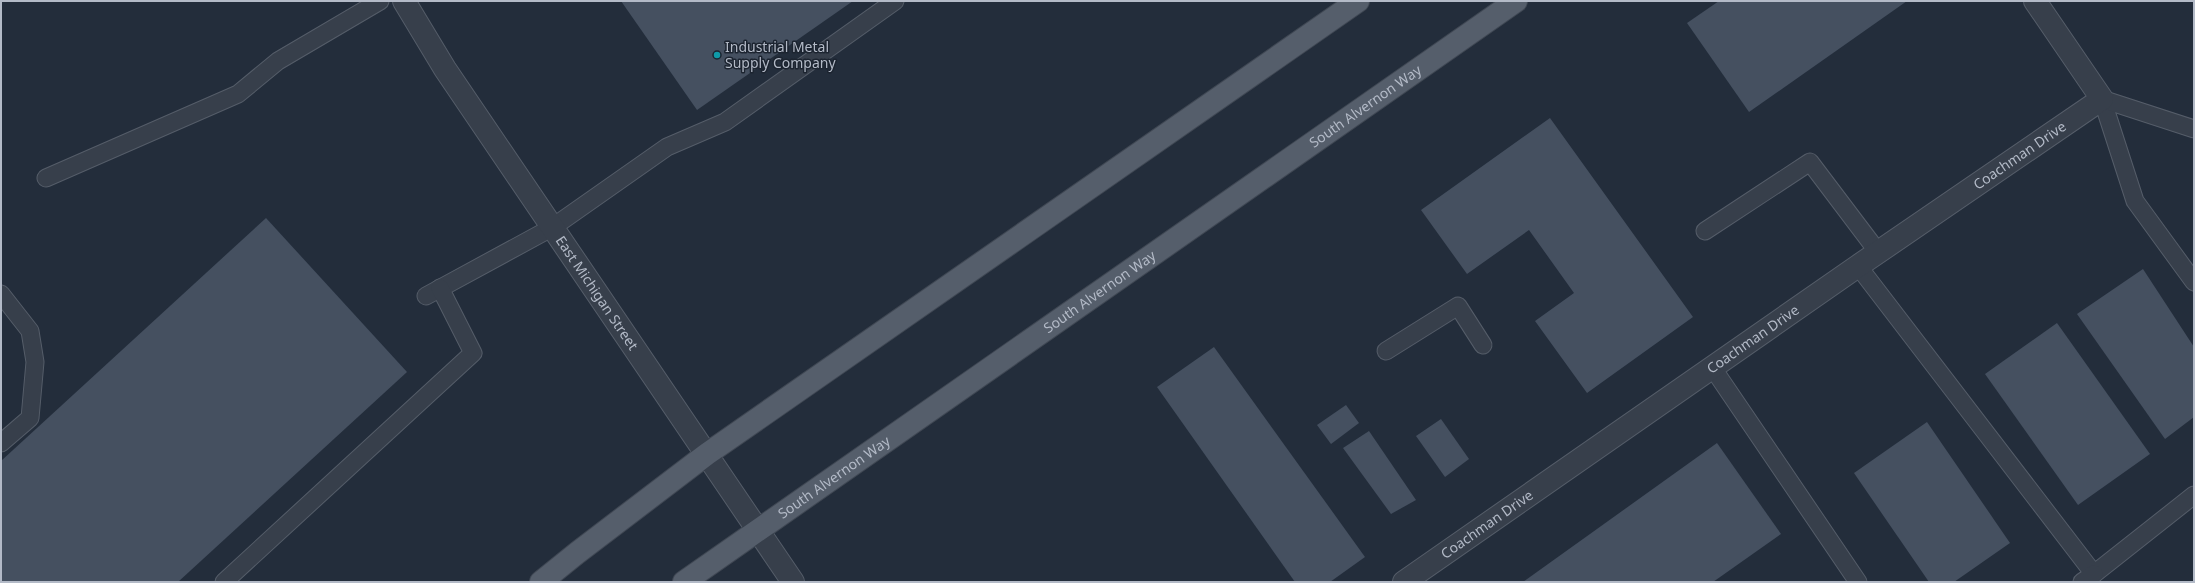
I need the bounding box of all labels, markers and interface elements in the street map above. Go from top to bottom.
place label: Industrial Metal Supply Company [725,37,836,72]
marker: Industrial Metal Supply Company [712,50,722,60]
street label: South Alvernon Way [1305,60,1426,152]
street label: Coachman Drive [1969,116,2070,193]
street label: East Michigan Street [552,232,643,354]
street label: South Alvernon Way [1040,245,1160,337]
street label: Coachman Drive [1703,300,1803,378]
street label: South Alvernon Way [774,431,894,523]
street label: Coachman Drive [1437,485,1537,563]

